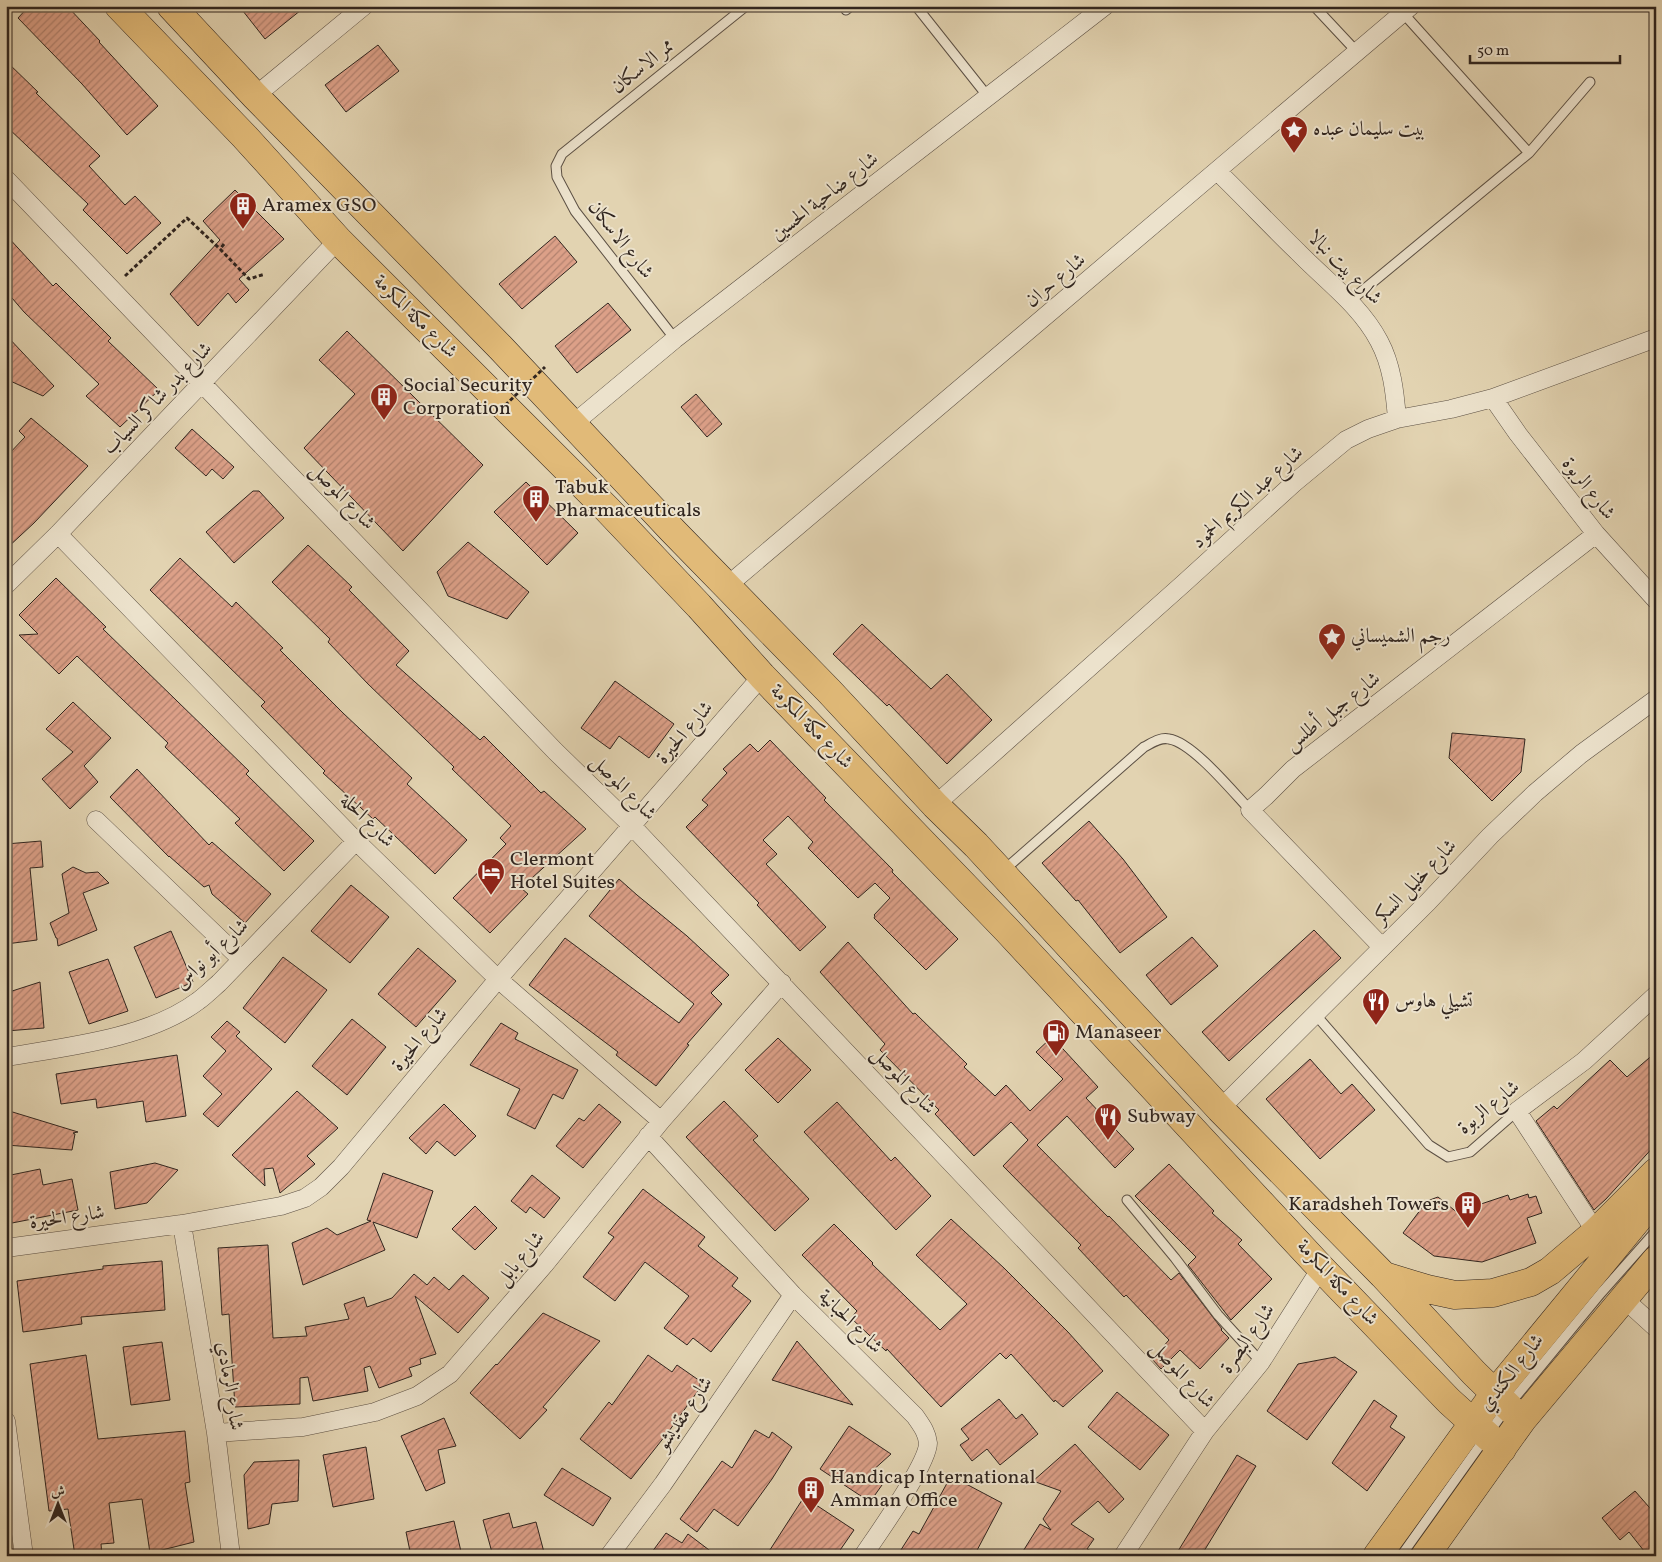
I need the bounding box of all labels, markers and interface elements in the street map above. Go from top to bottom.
scale bar [1470,32,1620,64]
street label: ممر الاسكان [605,33,681,101]
text: 50 m [1477,41,1509,62]
place icon: بيت سليمان عبده [1279,115,1309,154]
place label: بيت سليمان عبده [1313,116,1425,144]
street label: شارع ضاحية الحسين [765,146,886,250]
building icon: Aramex GSO [228,191,258,230]
place label: Aramex GSO [262,192,376,220]
street label: شارع الاسكان [579,195,660,287]
street label: شارع بيت نبالا [1299,224,1388,313]
street label: شارع حران [1019,247,1094,316]
street label: شارع مكة المكرمة [365,268,464,367]
street label: شارع بدر شاكر السياب [97,336,221,463]
place label: Social Security Corporation [403,372,533,423]
building icon: Social Security Corporation [369,382,399,421]
street label: شارع عبد الكريم الحمود [1186,440,1311,557]
street label: شارع الربوة [1553,452,1621,528]
street label: شارع الموصل [301,457,381,538]
place label: Tabuk Pharmaceuticals [555,474,701,525]
building icon: Tabuk Pharmaceuticals [521,484,551,523]
place icon: رجم الشميساني [1317,622,1347,661]
place label: رجم الشميساني [1351,623,1450,654]
street label: شارع جبل أطلس [1278,664,1388,760]
street label: شارع مكة المكرمة [762,678,859,777]
street label: شارع الحيرة [650,695,722,772]
street label: شارع الموصل [582,748,663,829]
street label: شارع الحلة [331,787,401,856]
street label: شارع خليل السكر [1367,833,1465,934]
place label: Clermont Hotel Suites [510,846,615,897]
hotel icon: Clermont Hotel Suites [476,857,506,896]
street label: شارع أبو نواس [167,912,257,998]
restaurant icon: تشيلي هاوس [1361,987,1391,1026]
place label: تشيلي هاوس [1395,988,1473,1020]
street label: شارع الحيرة [385,1002,457,1079]
fuel station icon: Manaseer [1041,1018,1071,1057]
place label: Manaseer [1075,1019,1161,1047]
street label: شارع الموصل [863,1041,942,1123]
street label: شارع الربوة [1452,1074,1527,1143]
restaurant icon: Subway [1093,1102,1123,1141]
place label: Subway [1127,1103,1196,1131]
building icon: Karadsheh Towers [1453,1190,1483,1229]
place label: Karadsheh Towers [1288,1191,1449,1219]
street label: شارع الحيرة [27,1199,107,1239]
street label: شارع بابل [490,1226,554,1294]
street label: شارع مكة المكرمة [1288,1234,1384,1334]
street label: شارع الحبانية [810,1283,889,1362]
street label: شارع البصرة [1214,1298,1284,1381]
street label: شارع الكندي [1473,1328,1553,1419]
street label: شارع الموصل [1142,1335,1221,1417]
street label: شارع الرمادي [206,1339,250,1433]
street label: شارع مقديشو [649,1371,722,1460]
place label: Handicap International Amman Office [830,1464,1035,1515]
building icon: Handicap International Amman Office [796,1475,826,1514]
north arrow [32,1480,82,1530]
text: ش [51,1483,65,1502]

